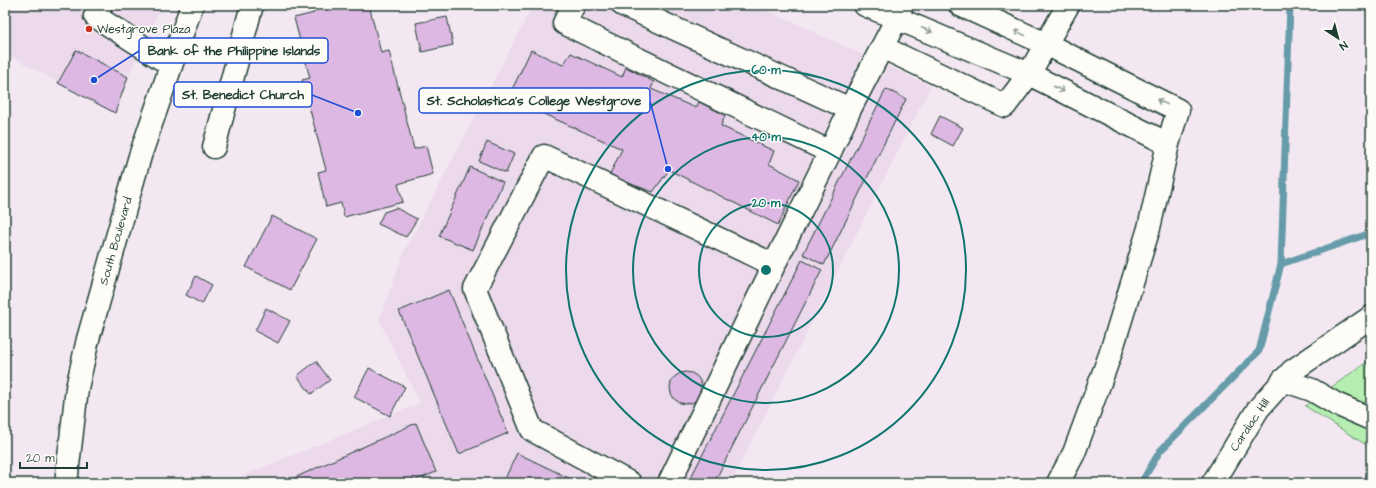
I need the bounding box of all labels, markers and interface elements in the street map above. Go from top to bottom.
north arrow [1318,18,1358,58]
place label: Westgrove Plaza [97,21,190,39]
marker: Westgrove Plaza [84,24,94,34]
one-way arrow [921,27,933,35]
one-way arrow [1014,28,1026,36]
callout: Bank of the Philippine Islands [139,38,328,63]
text: N [1336,38,1351,54]
text: Bank of the Philippine Islands [148,42,321,61]
text: 60 m [751,62,781,79]
callout: St. Benedict Church [174,82,312,107]
text: St. Benedict Church [181,86,304,104]
one-way arrow [1052,86,1064,93]
callout: St. Scholastica's College Westgrove [419,88,650,113]
text: St. Scholastica's College Westgrove [426,92,641,112]
one-way arrow [1156,98,1168,105]
text: 40 m [751,129,782,146]
street label: South Boulevard [95,195,137,287]
text: 20 m [751,195,781,212]
centre of rings [759,263,773,277]
street label: Cardiac Hill [1226,395,1274,455]
scale bar [20,444,87,470]
text: 20 m [26,450,55,467]

